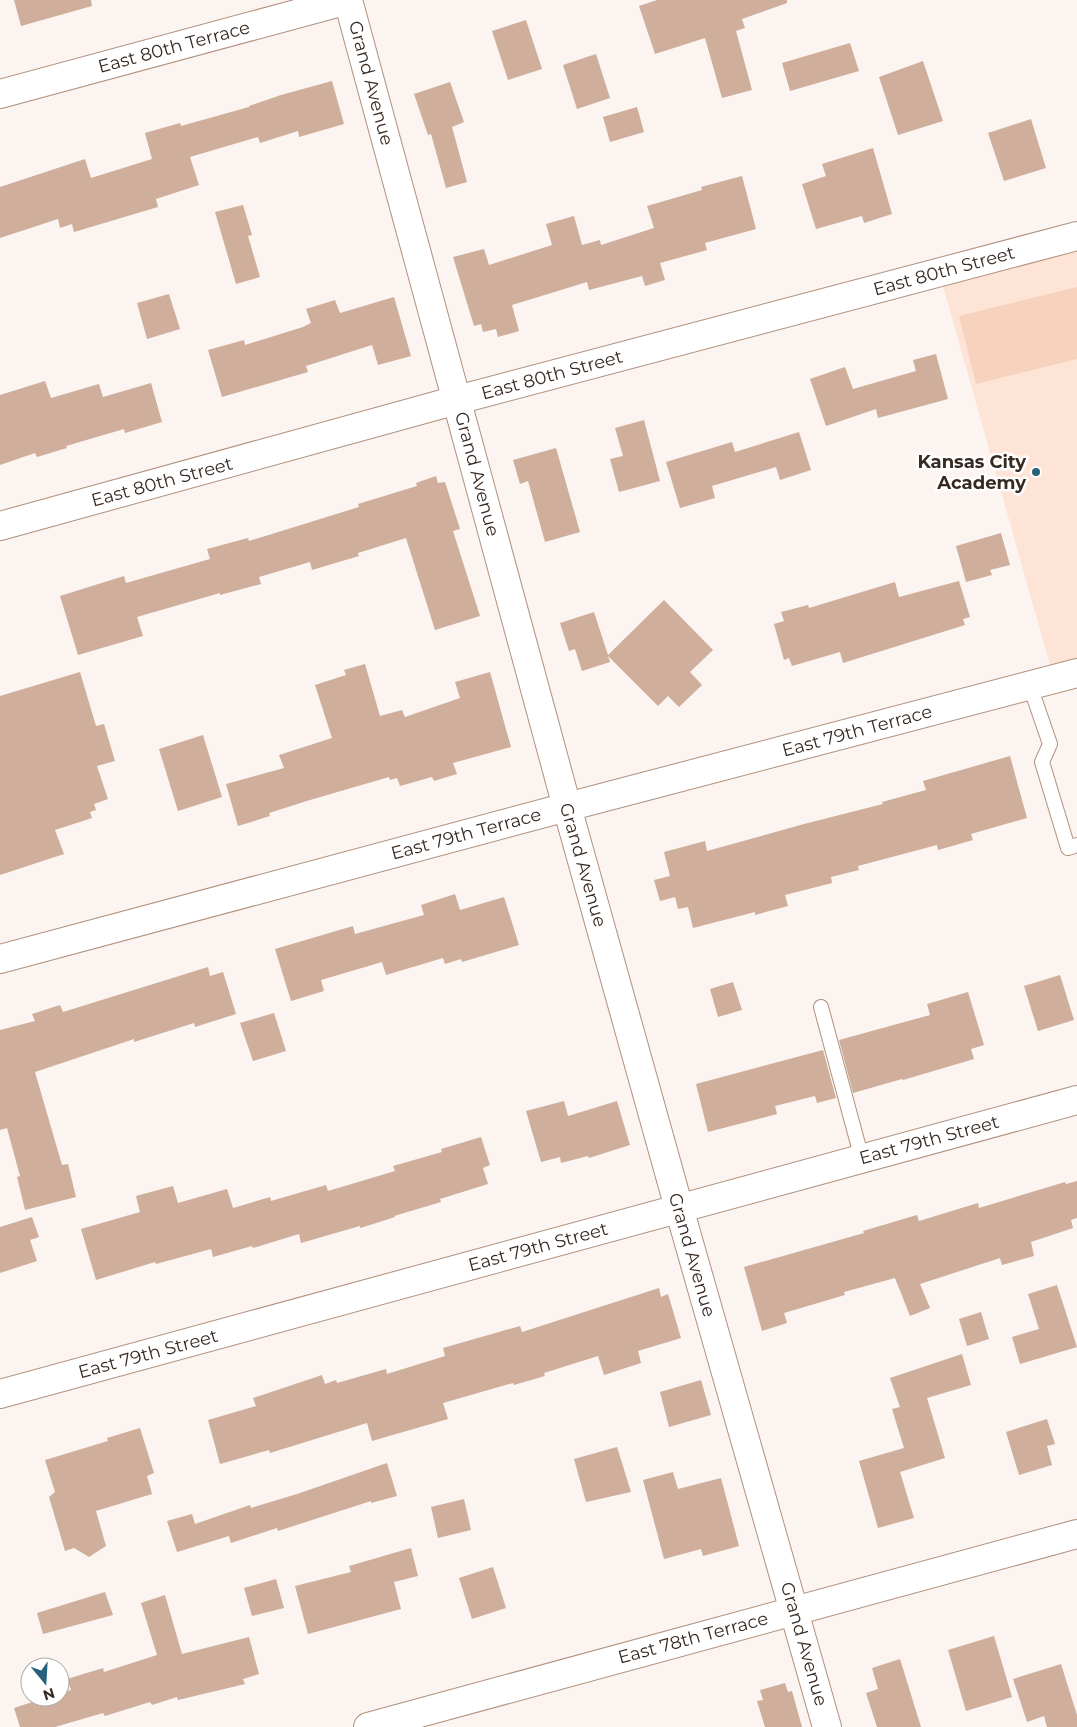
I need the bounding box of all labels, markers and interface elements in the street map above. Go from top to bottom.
street label: East 80th Terrace [96,16,252,78]
street label: Grand Avenue [344,18,398,148]
street label: East 80th Street [871,242,1017,300]
street label: East 80th Street [479,346,625,404]
street label: Grand Avenue [450,409,504,539]
place label: Kansas City Academy [917,451,1026,494]
street label: East 80th Street [89,453,235,511]
marker: Kansas City Academy [1030,466,1042,478]
street label: East 79th Terrace [780,700,935,762]
street label: Grand Avenue [555,800,611,930]
street label: East 79th Terrace [389,803,544,865]
street label: East 79th Street [857,1111,1001,1169]
street label: Grand Avenue [664,1190,720,1320]
street label: East 79th Street [466,1218,610,1276]
street label: East 79th Street [76,1325,220,1383]
street label: Grand Avenue [776,1579,832,1709]
street label: East 78th Terrace [616,1607,771,1669]
north arrow [20,1657,70,1707]
text: N [41,1684,57,1705]

